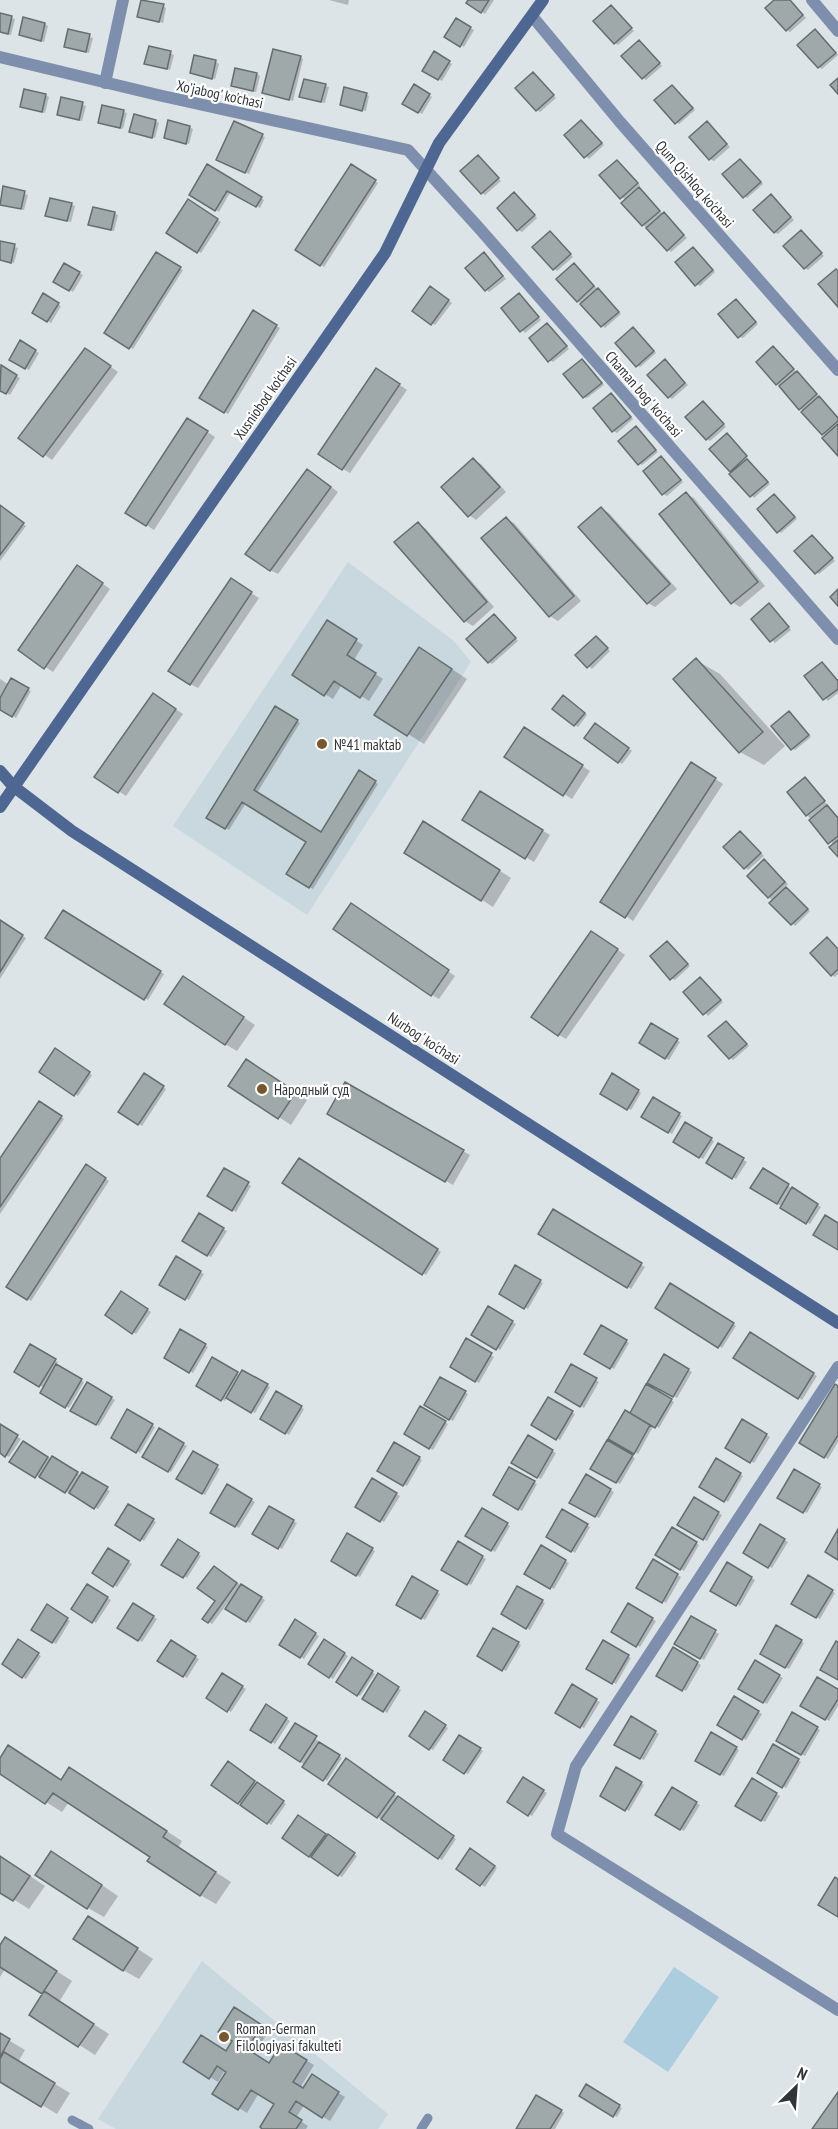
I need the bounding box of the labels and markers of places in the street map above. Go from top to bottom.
place label: №41 maktab [334,735,401,754]
marker: №41 maktab [315,737,329,751]
place label: Народный суд [274,1080,350,1099]
marker: Народный суд [255,1082,269,1096]
place label: Roman-German Filologiyasi fakulteti [236,2019,342,2055]
marker: Roman-German Filologiyasi fakulteti [217,2030,231,2044]

